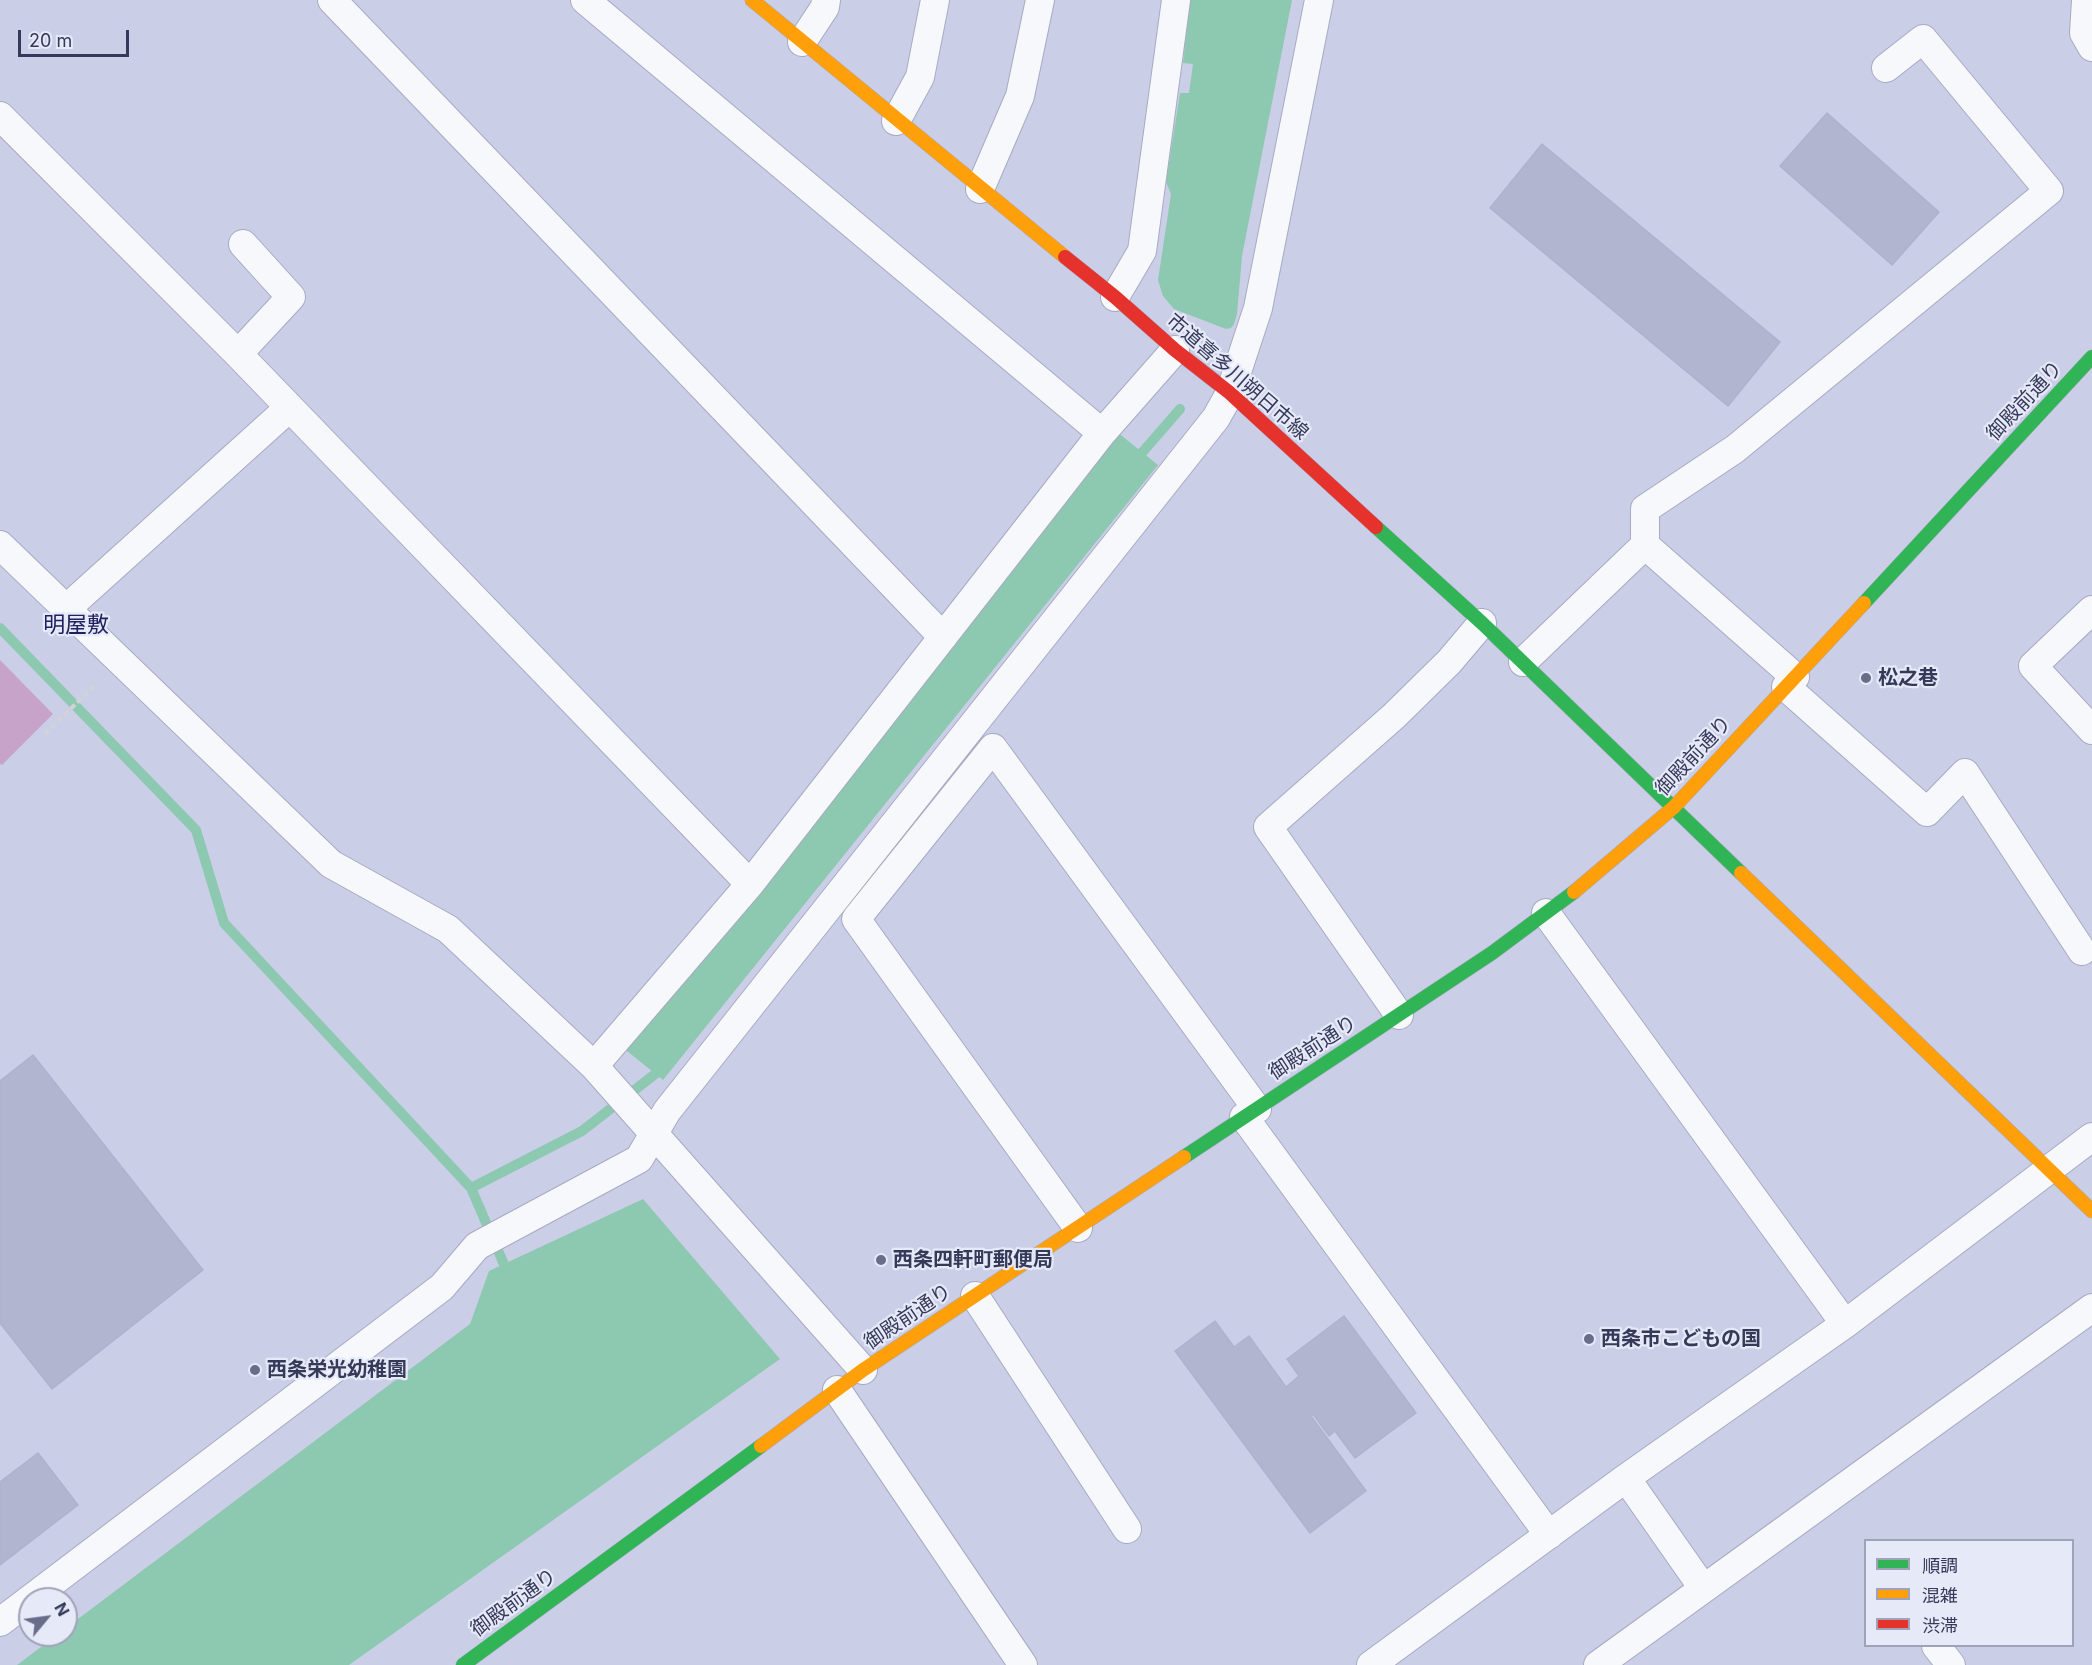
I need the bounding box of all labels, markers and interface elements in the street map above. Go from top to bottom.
scale bar [21,18,132,56]
text: 20 m [29,30,72,51]
street label: 市道喜多川朔日市線 [1161,309,1313,445]
street label: 御殿前通り [1982,356,2068,446]
district label: 明屋敷 [43,612,109,638]
place label: 松之巷 [1878,666,1938,690]
marker: 松之巷 [1859,671,1873,685]
street label: 御殿前通り [1651,711,1737,801]
street label: 御殿前通り [1265,1011,1361,1085]
place label: 西条四軒町郵便局 [893,1248,1053,1272]
marker: 西条四軒町郵便局 [874,1253,888,1267]
street label: 御殿前通り [860,1279,956,1355]
place label: 西条市こどもの国 [1601,1327,1761,1351]
marker: 西条市こどもの国 [1582,1332,1596,1346]
place label: 西条栄光幼稚園 [267,1358,407,1382]
marker: 西条栄光幼稚園 [248,1363,262,1377]
legend [1864,1539,2074,1647]
text: 順調 [1922,1555,1958,1576]
street label: 御殿前通り [466,1564,562,1642]
text: 混雑 [1922,1585,1958,1606]
north arrow [18,1587,78,1647]
text: N [50,1599,74,1619]
text: 渋滞 [1922,1615,1958,1636]

